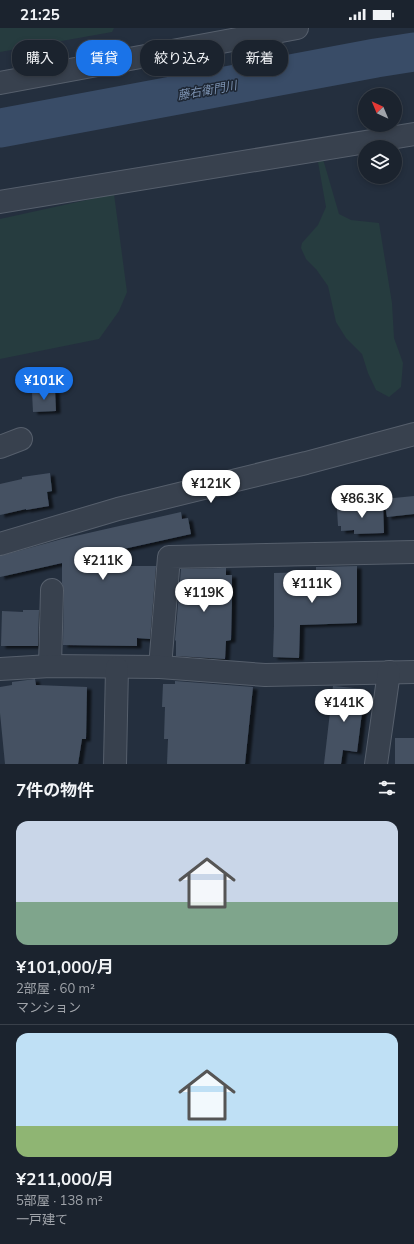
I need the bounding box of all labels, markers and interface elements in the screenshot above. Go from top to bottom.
text: 21:25 [20,5,60,24]
chip: 購入 [12,40,68,76]
chip: 賃貸 [76,40,132,76]
chip: 絞り込み [140,40,224,76]
chip: 新着 [232,40,288,76]
water label: 藤右衛門川 [176,77,240,103]
north arrow [358,88,402,132]
map controls [358,88,402,184]
button: layers [358,140,402,184]
pin: ¥101K [16,367,72,401]
text: ¥101K [24,372,64,388]
pin: ¥121K [183,470,239,504]
text: ¥121K [191,475,231,491]
pin: ¥86.3K [329,485,395,519]
text: ¥86.3K [340,490,384,506]
pin: ¥211K [75,547,131,581]
text: ¥211K [83,552,123,568]
pin: ¥111K [284,570,340,604]
text: ¥111K [292,575,332,591]
pin: ¥119K [176,579,232,613]
text: ¥119K [184,584,224,600]
pin: ¥141K [316,689,372,723]
text: ¥141K [324,694,364,710]
icon: filters [376,777,398,799]
text: 7件の物件 [16,779,94,800]
icon: home [171,847,243,919]
text: ¥101,000/月 [16,956,114,977]
text: 2部屋 · 60 m² [16,980,95,996]
text: マンション [16,999,81,1015]
icon: home [171,1059,243,1131]
text: ¥211,000/月 [16,1168,114,1189]
text: 5部屋 · 138 m² [16,1192,103,1208]
text: 一戸建て [16,1211,68,1227]

